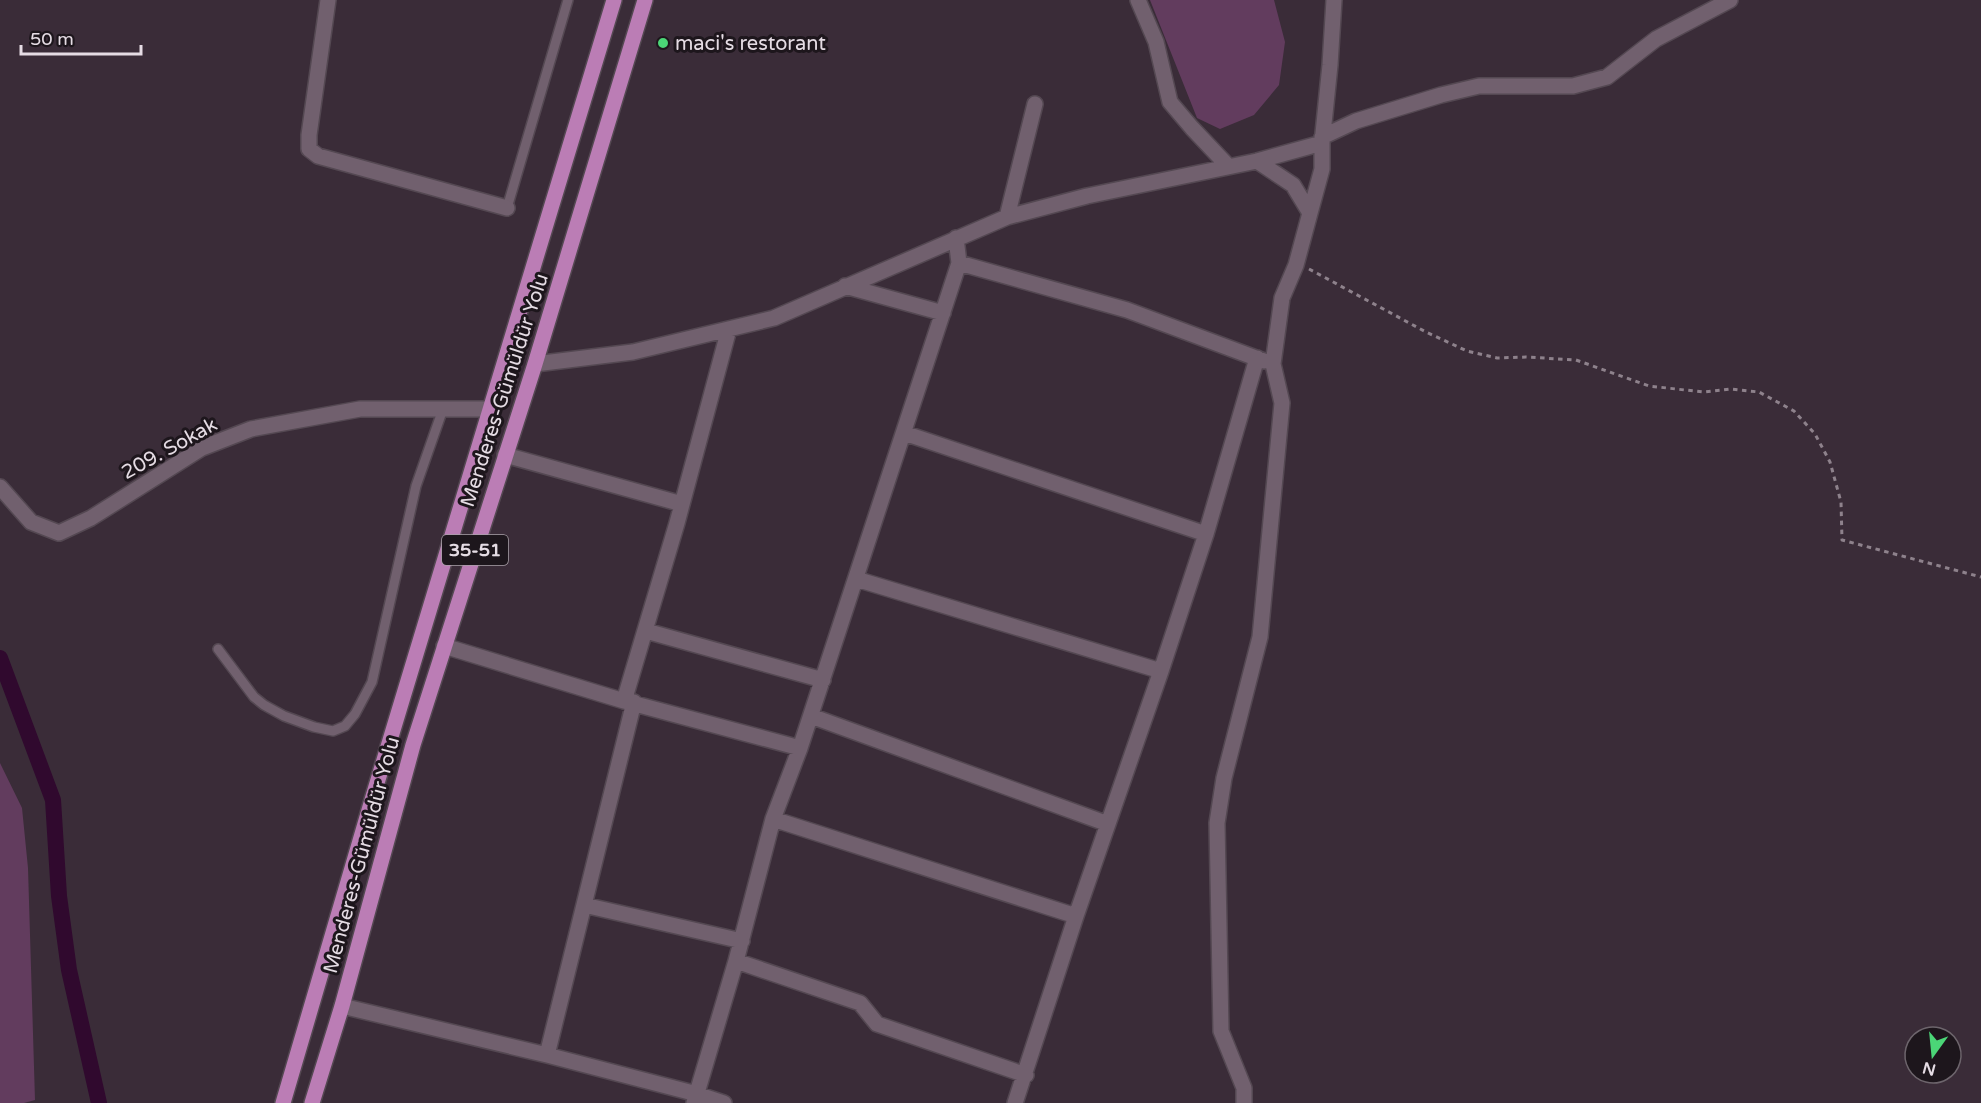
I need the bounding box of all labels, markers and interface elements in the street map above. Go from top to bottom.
scale bar [21,18,141,56]
text: 50 m [30,28,74,50]
place label: maci's restorant [675,32,826,56]
marker: maci's restorant [656,36,670,50]
street label: Menderes-Gümüldür Yolu [456,271,554,510]
street label: 209. Sokak [118,413,221,485]
road number: 35-51 [442,535,508,565]
street label: Menderes-Gümüldür Yolu [319,734,405,976]
north arrow [1903,1025,1963,1085]
text: N [1921,1057,1938,1080]

